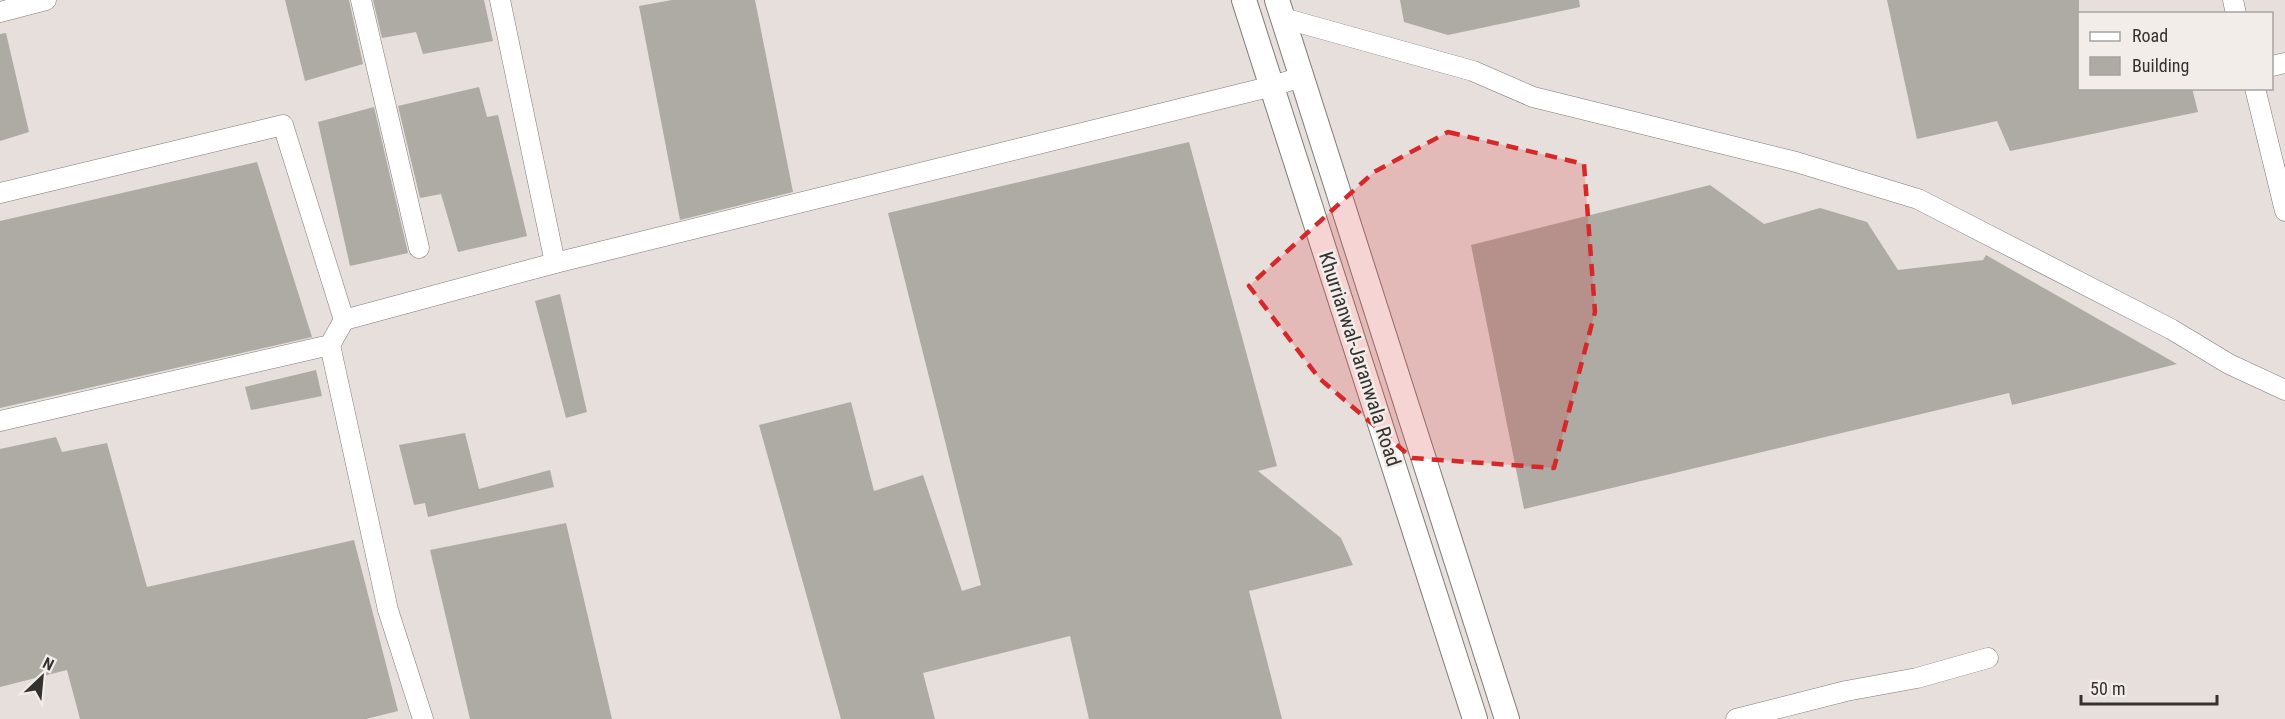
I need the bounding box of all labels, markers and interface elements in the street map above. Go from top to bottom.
legend [2078,12,2273,90]
text: Road [2132,25,2168,46]
text: Building [2132,55,2189,76]
street label: Khurrianwal-Jaranwala Road [1314,249,1406,469]
north arrow [12,647,72,707]
text: N [40,653,57,675]
scale bar [2081,668,2218,706]
text: 50 m [2090,678,2125,699]

